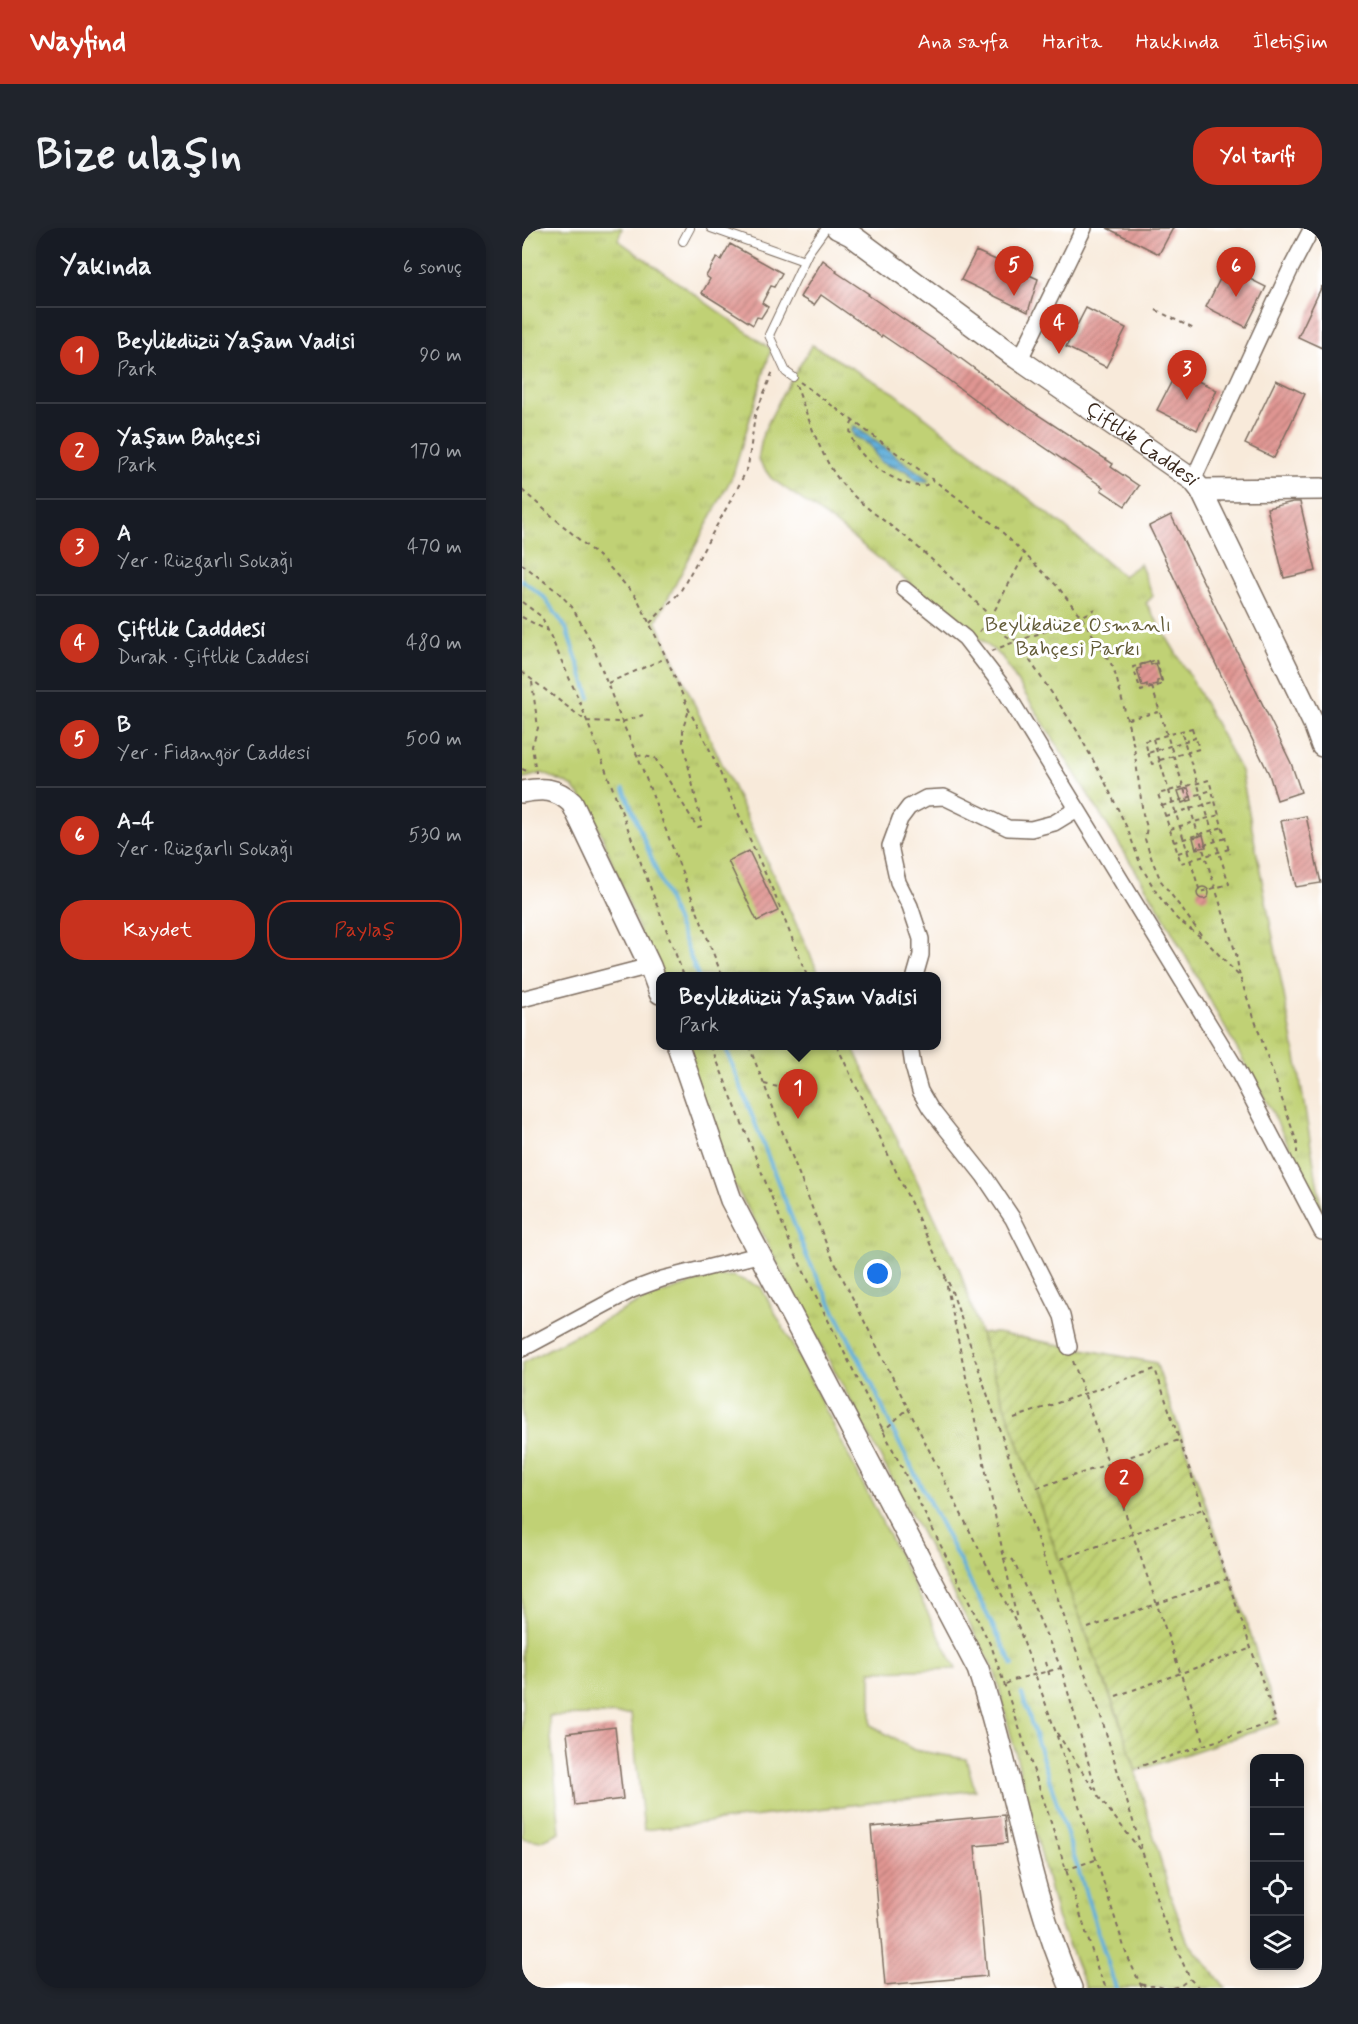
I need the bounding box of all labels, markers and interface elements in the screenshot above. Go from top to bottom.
text: Wayfind [30,24,126,61]
text: Ana sayfa [917,28,1009,56]
text: Harita [1042,28,1102,56]
text: Hakkında [1135,28,1220,56]
text: İletişim [1253,28,1328,56]
button: Yol tarifi [1193,127,1322,185]
text: Bize ulaşın [36,129,242,184]
pin: 5 [994,247,1034,296]
pin: 6 [1216,248,1256,297]
text: Yakında [60,250,152,284]
text: 6 sonuç [403,254,462,281]
pin: 4 [1040,304,1078,354]
text: Beylikdüzü Yaşam Vadisi [117,328,356,356]
text: 1 [75,342,84,369]
text: 90 m [419,342,462,369]
pin: 3 [1168,350,1206,400]
text: Park [117,356,157,383]
street label: Çiftlik Caddesi [1079,395,1206,492]
text: Yaşam Bahçesi [117,424,261,452]
text: 2 [75,438,84,465]
text: 170 m [410,438,462,465]
text: Park [117,452,157,479]
text: A [117,520,131,548]
text: 3 [75,534,84,561]
text: 470 m [407,534,462,561]
text: Yer · Rüzgarlı Sokağı [117,548,294,575]
park label: Beylikdüze Osmanlı Bahçesi Parkı [985,611,1171,663]
text: Çiftlik Cadddesi [117,616,265,644]
text: 4 [74,630,85,657]
text: 480 m [406,630,462,657]
text: Durak · Çiftlik Caddesi [117,644,309,671]
text: B [117,712,131,740]
text: 5 [74,726,86,753]
text: 500 m [405,726,462,753]
text: Yer · Fidangör Caddesi [117,740,310,767]
text: A-4 [117,808,154,836]
text: 6 [74,822,85,849]
text: 530 m [408,822,462,849]
text: Yer · Rüzgarlı Sokağı [117,836,294,863]
button: Kaydet [60,900,255,960]
button: Paylaş [267,900,462,960]
popup [656,972,941,1050]
text: Beylikdüzü Yaşam Vadisi [679,984,918,1012]
text: Park [679,1012,719,1039]
pin: 1 [778,1070,818,1119]
your location [863,1259,892,1288]
pin: 2 [1104,1460,1144,1509]
map controls [1250,1754,1304,1970]
button: + [1250,1754,1304,1808]
button: − [1250,1808,1304,1862]
button: locate [1250,1862,1304,1916]
button: layers [1250,1916,1304,1970]

